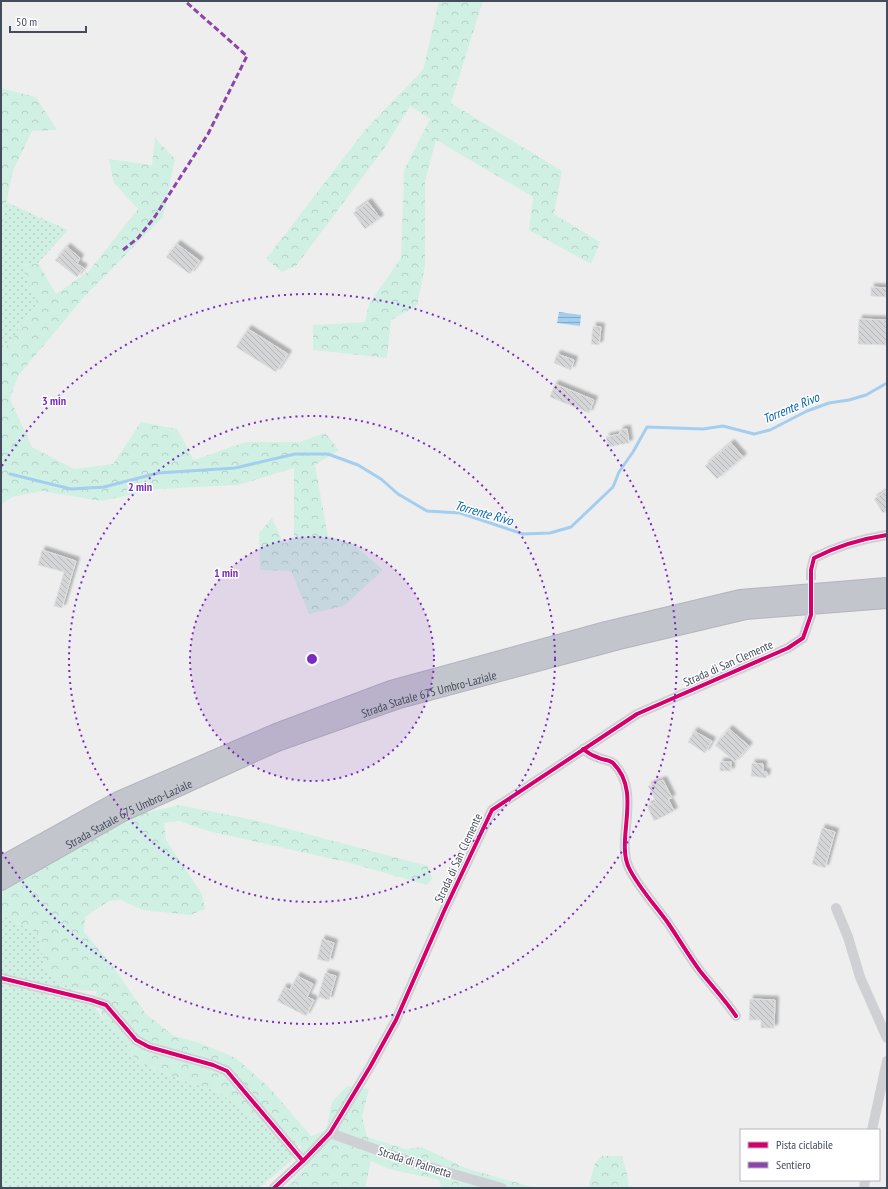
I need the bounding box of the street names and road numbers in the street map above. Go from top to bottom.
street label: Strada di San Clemente [681,636,775,689]
street label: Strada Statale 675 Umbro-Laziale [359,667,498,720]
street label: Strada Statale 675 Umbro-Laziale [63,775,194,852]
street label: Strada di San Clemente [431,811,485,905]
street label: Strada di Palmetta [376,1143,454,1181]

